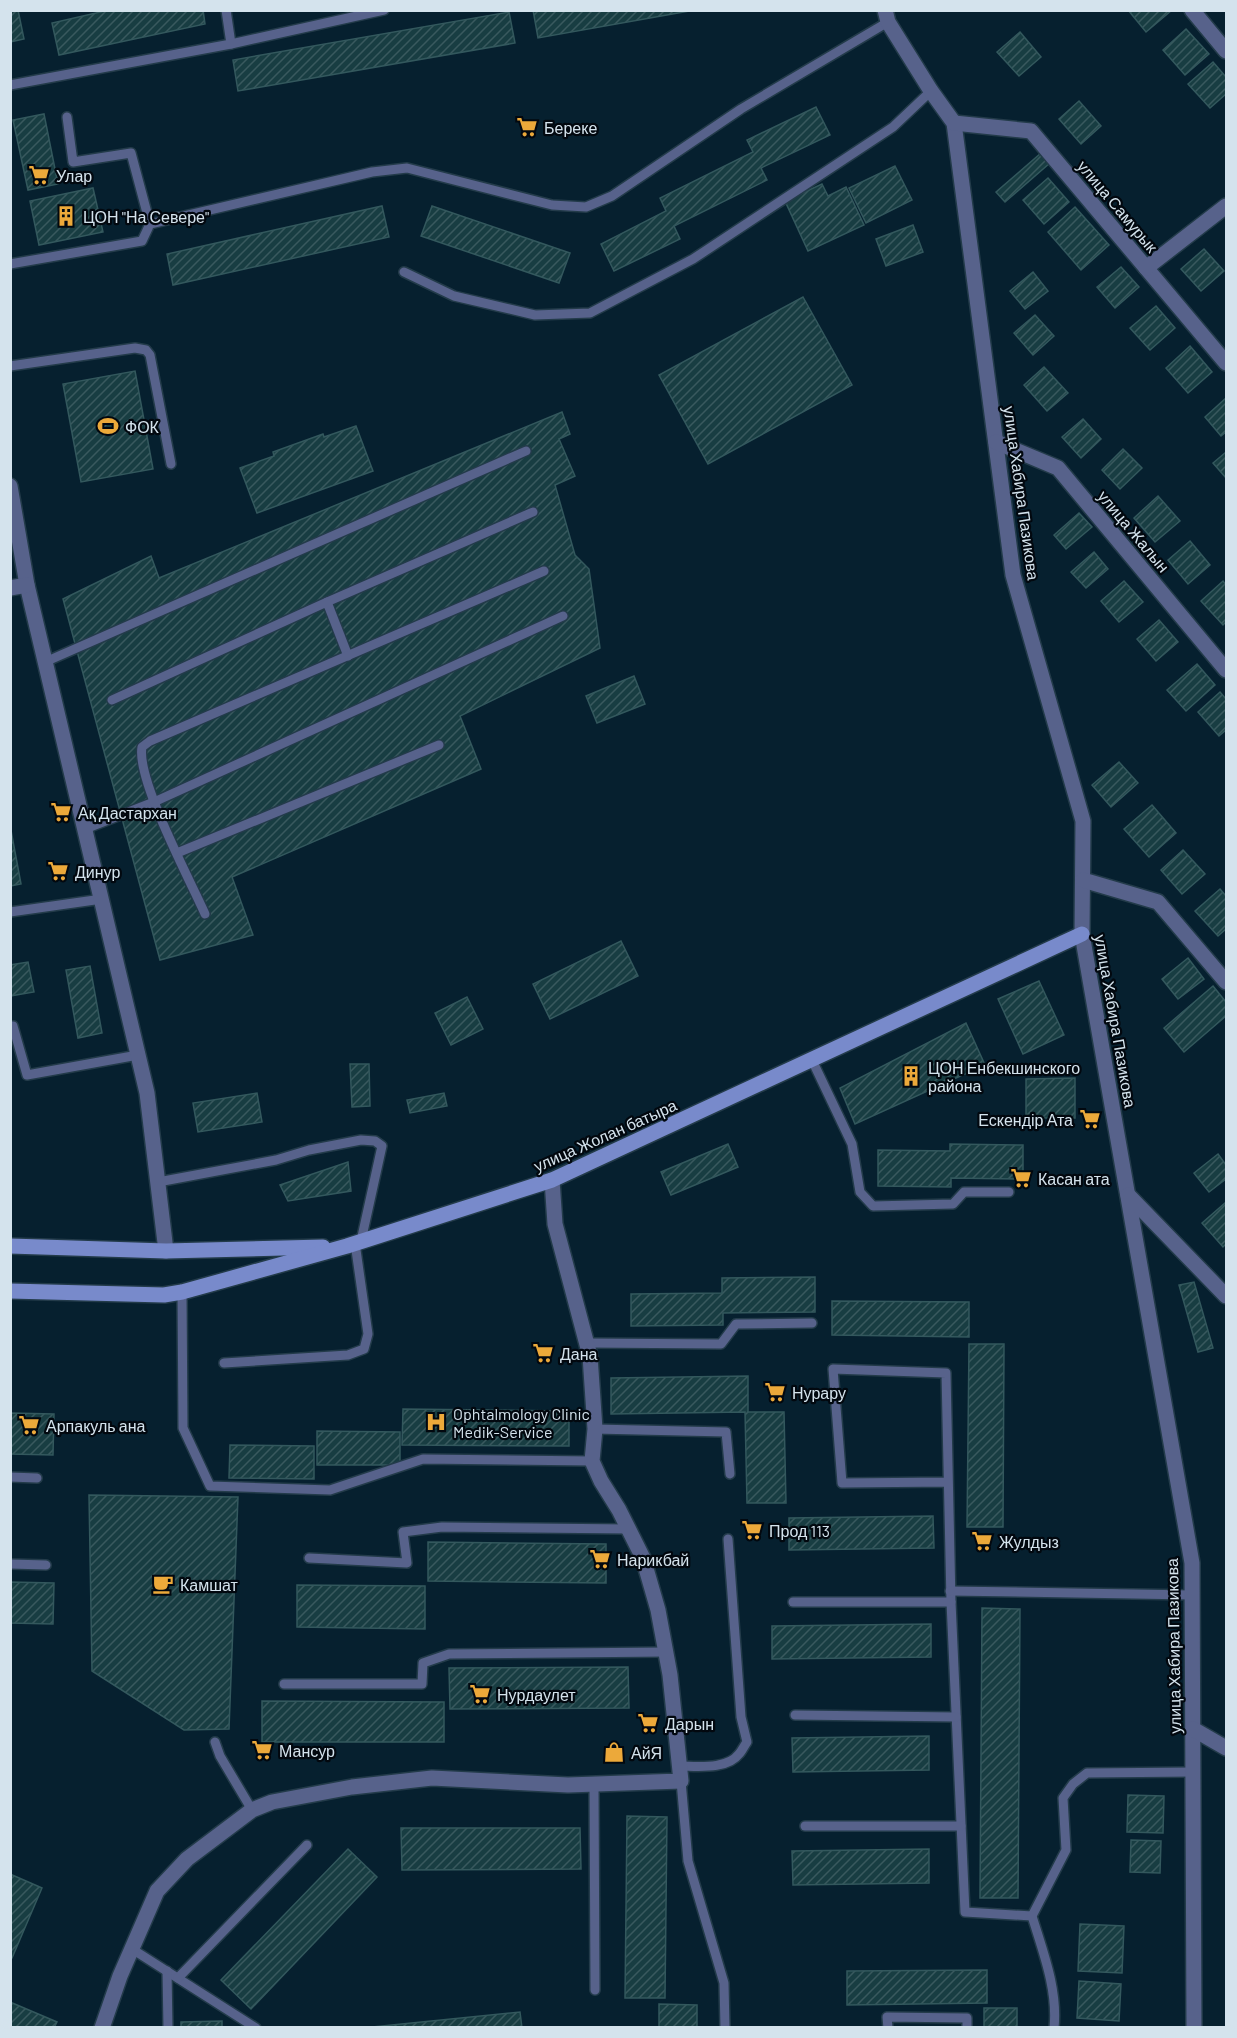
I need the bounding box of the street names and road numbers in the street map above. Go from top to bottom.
street label: улица Самурык [1074,156,1163,257]
street label: улица Хабира Пазикова [1000,405,1044,581]
street label: улица Жалын [1094,486,1174,576]
street label: улица Хабира Пазикова [1091,933,1141,1109]
street label: улица Жолан батыра [531,1095,680,1175]
street label: улица Хабира Пазикова [1162,1558,1184,1734]

